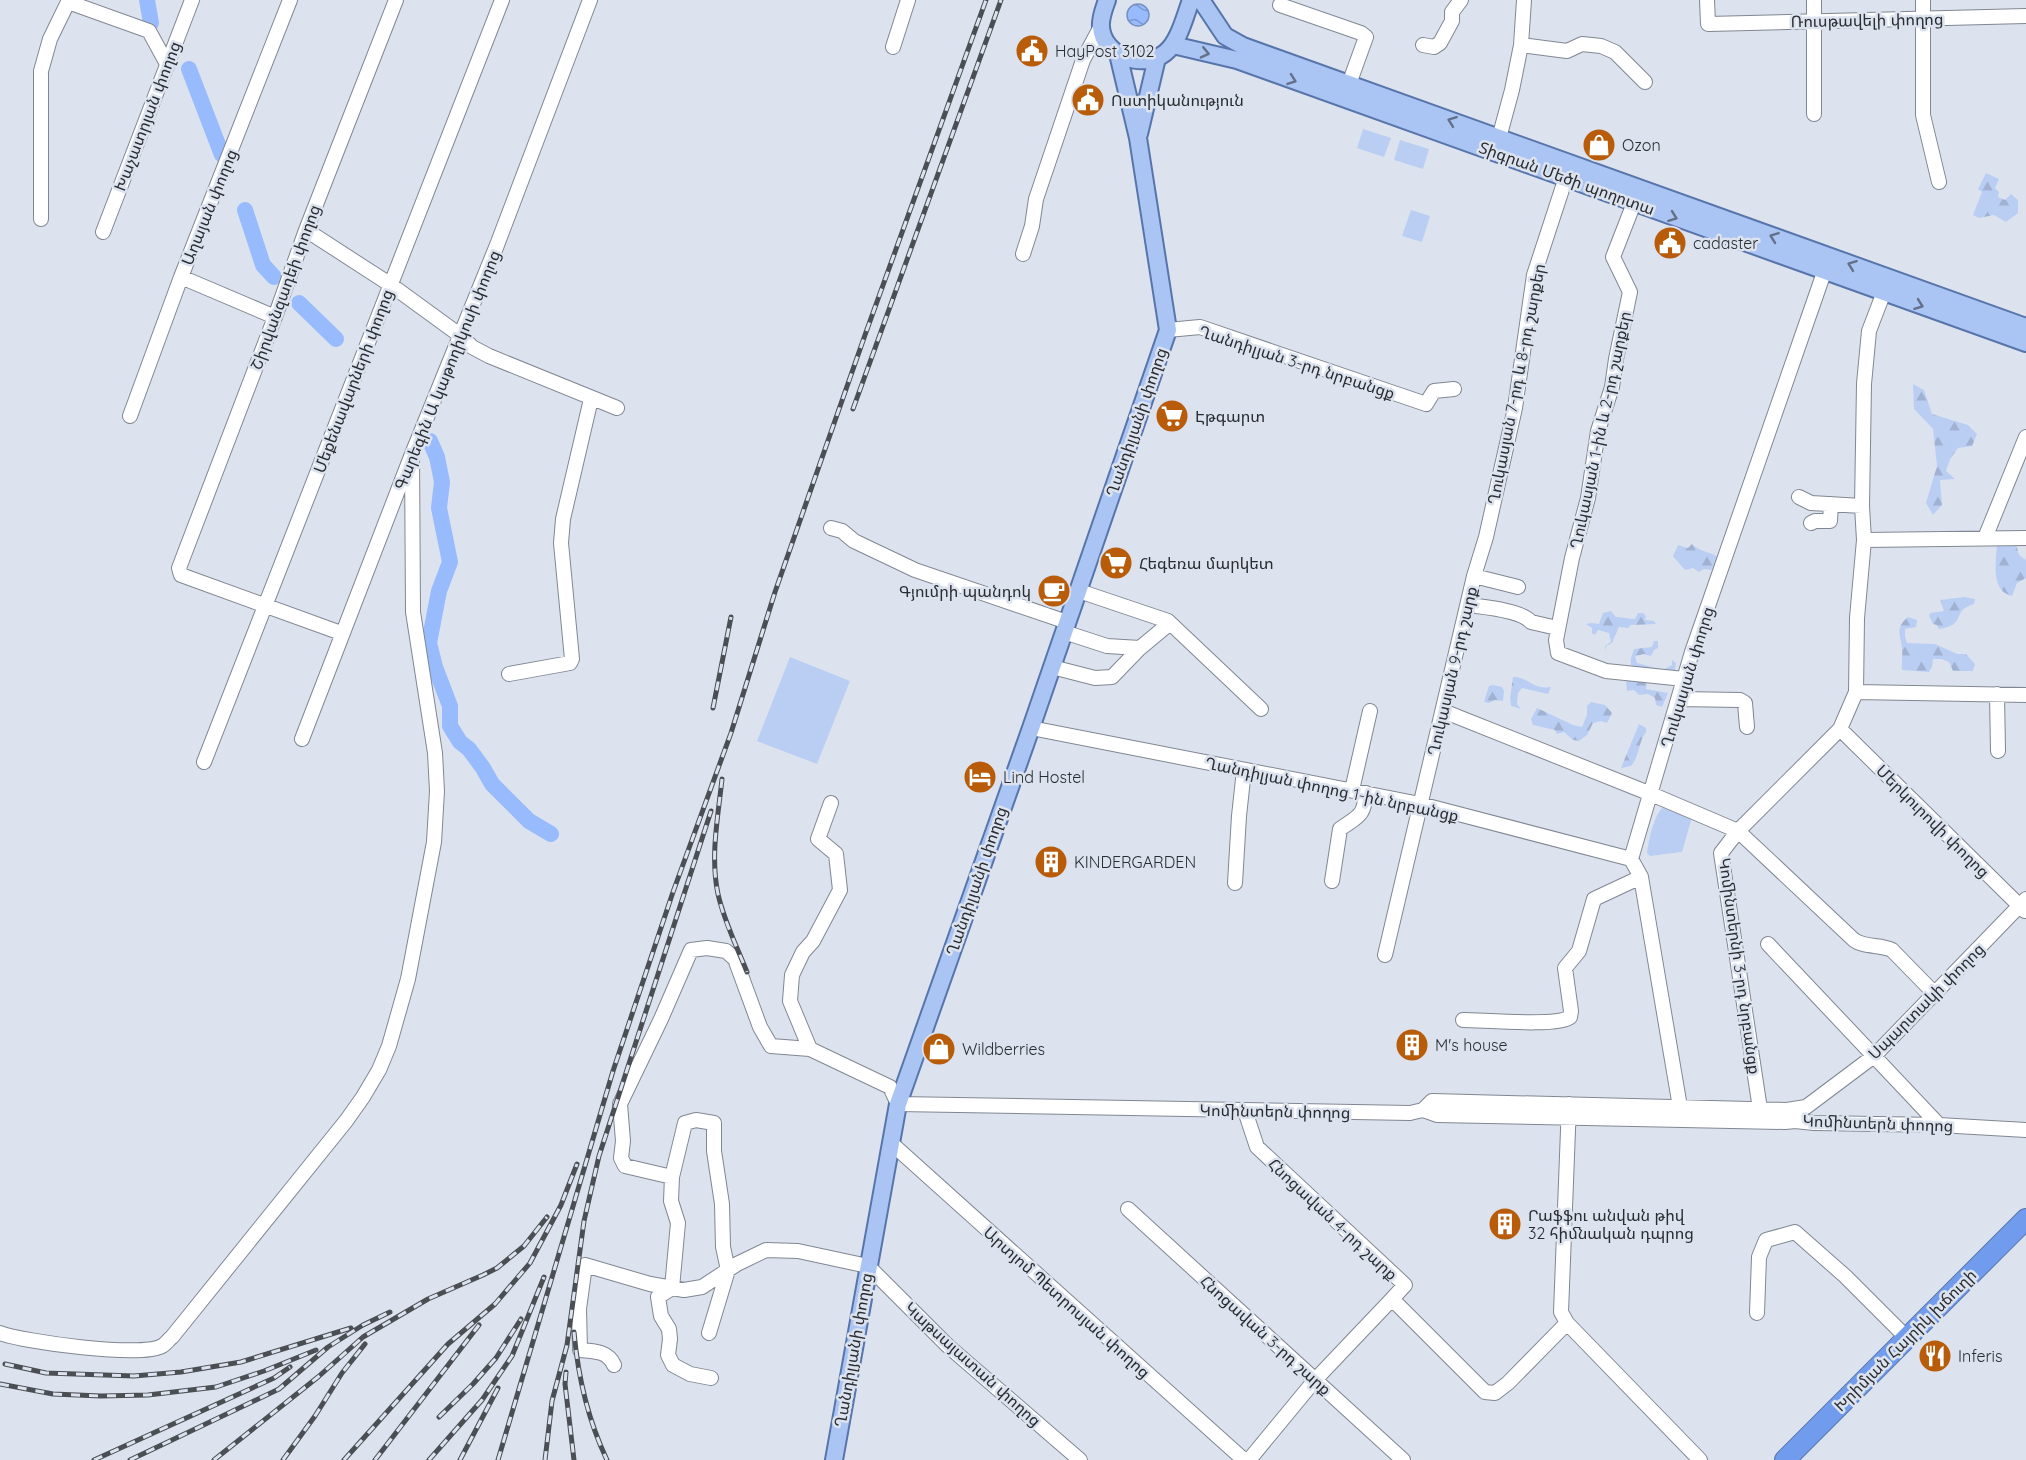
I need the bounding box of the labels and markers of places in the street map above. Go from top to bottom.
public building icon: HayPost 3102 [1014,33,1050,69]
place label: HayPost 3102 [1055,41,1154,61]
public building icon: Ոստիկանություն [1070,82,1106,118]
place label: Ոստիկանություն [1111,90,1244,110]
shop icon: Ozon [1581,127,1617,163]
place label: Ozon [1622,135,1661,155]
public building icon: cadaster [1652,225,1688,261]
place label: cadaster [1693,233,1758,253]
supermarket icon: Էթգարտ [1154,398,1190,434]
place label: Էթգարտ [1195,406,1265,426]
supermarket icon: Հեգեռա մարկետ [1098,545,1134,581]
place label: Հեգեռա մարկետ [1139,553,1274,573]
cafe icon: Գյումրի պանդոկ [1036,573,1072,609]
place label: Գյումրի պանդոկ [899,581,1031,601]
hotel icon: Lind Hostel [962,759,998,795]
place label: Lind Hostel [1003,767,1085,787]
building icon: KINDERGARDEN [1033,844,1069,880]
place label: KINDERGARDEN [1074,852,1196,872]
building icon: M's house [1394,1027,1430,1063]
shop icon: Wildberries [921,1031,957,1067]
place label: M's house [1435,1035,1508,1055]
place label: Wildberries [962,1039,1045,1059]
place label: Րաֆֆու անվան թիվ 32 հիմնական դպրոց [1528,1205,1694,1243]
building icon: Րաֆֆու անվան թիվ 32 հիմնական դպրոց [1487,1206,1523,1242]
restaurant icon: Inferis [1917,1338,1953,1374]
place label: Inferis [1958,1346,2003,1366]

